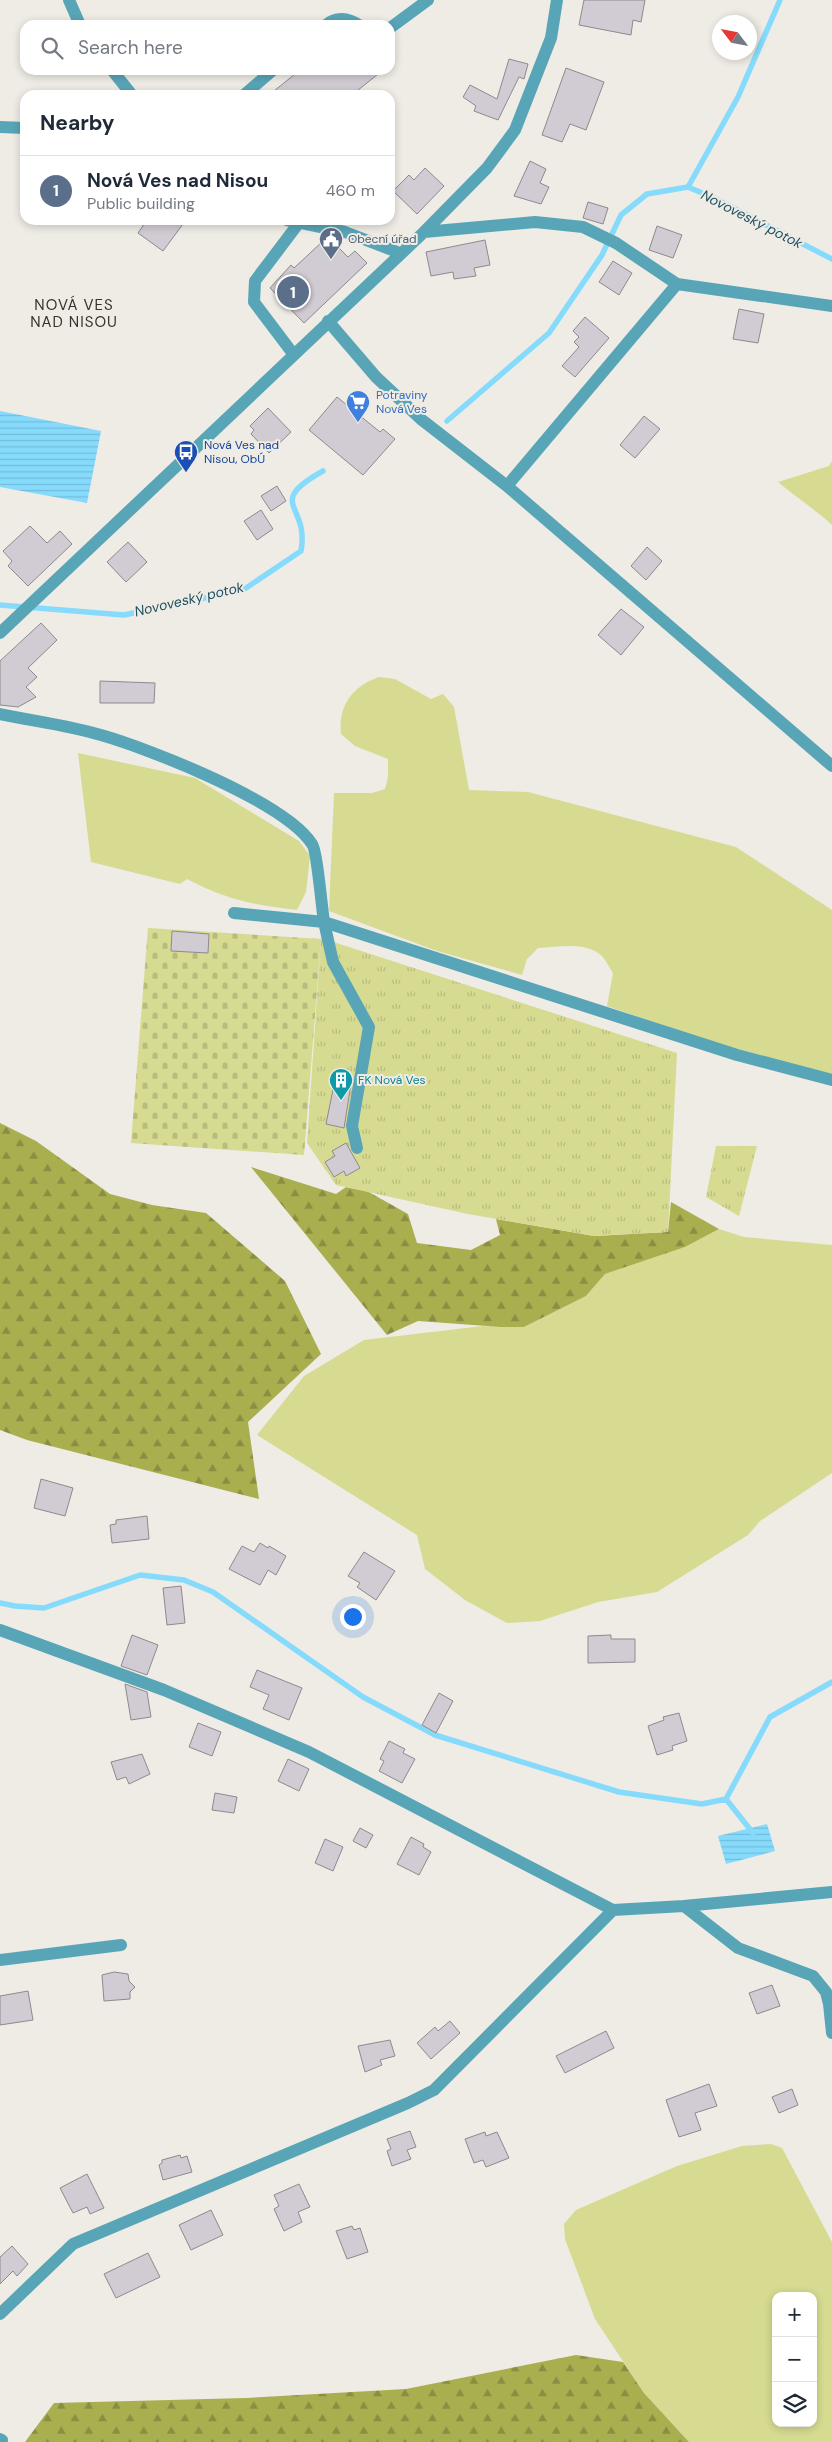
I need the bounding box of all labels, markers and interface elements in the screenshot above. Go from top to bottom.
north arrow [712,15,757,60]
search box [20,20,395,75]
icon: search [38,34,66,62]
text: Search here [78,35,183,60]
text: Nearby [40,109,114,137]
text: Nová Ves nad Nisou [87,168,268,193]
text: 1 [53,180,59,201]
text: 460 m [326,180,375,201]
water label: Novoveský potok [698,186,807,253]
text: Public building [87,193,195,214]
public building icon: Obecní úřad [318,226,344,260]
place label: Obecní úřad [348,231,417,247]
pin: 1 [277,273,309,311]
district label: NOVÁ VES NAD NISOU [30,295,118,332]
place label: Potraviny Nová Ves [376,387,428,417]
supermarket icon: Potraviny Nová Ves [345,389,371,423]
place label: Nová Ves nad Nisou, ObÚ [204,437,279,467]
bus stop icon: Nová Ves nad Nisou, ObÚ [173,439,199,473]
water label: Novoveský potok [133,577,246,620]
building icon: FK Nová Ves [328,1067,354,1101]
place label: FK Nová Ves [358,1072,426,1088]
your location [340,1604,366,1630]
map controls [772,2292,817,2427]
button: + [772,2292,817,2337]
button: − [772,2337,817,2382]
button: layers [772,2382,817,2427]

